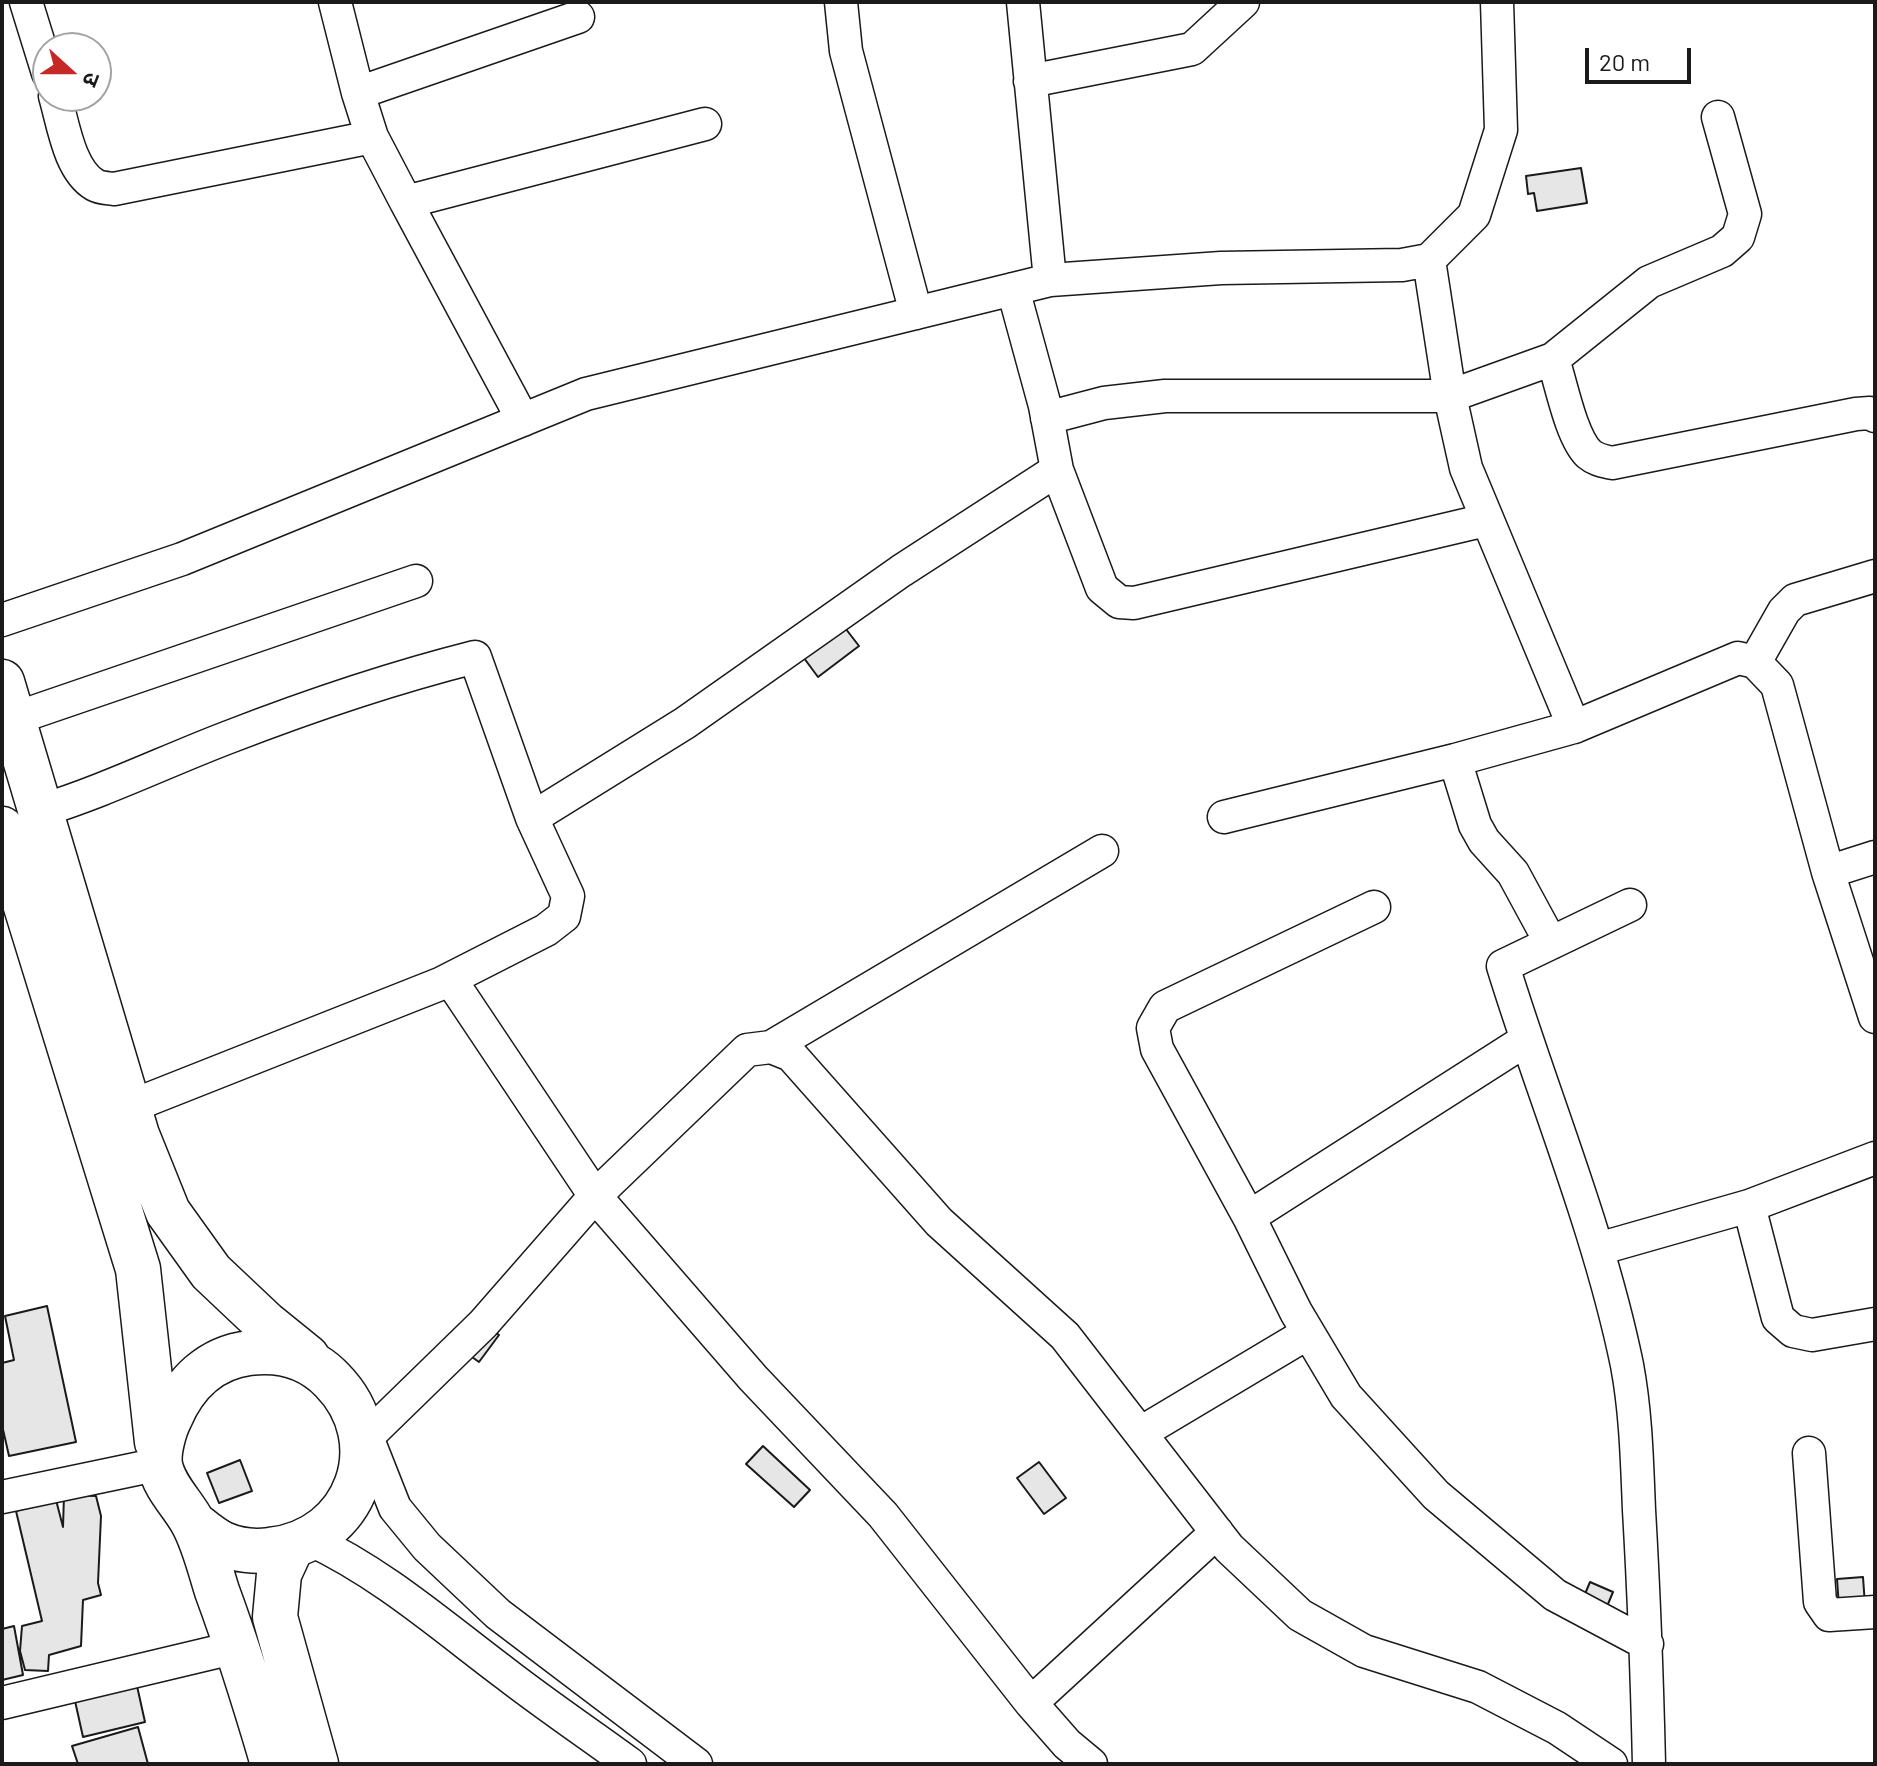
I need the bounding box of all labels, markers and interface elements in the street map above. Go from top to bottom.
north arrow [32,32,112,112]
scale bar [1589,32,1695,82]
text: 20 m [1599,47,1650,76]
text: उ [78,69,107,91]

